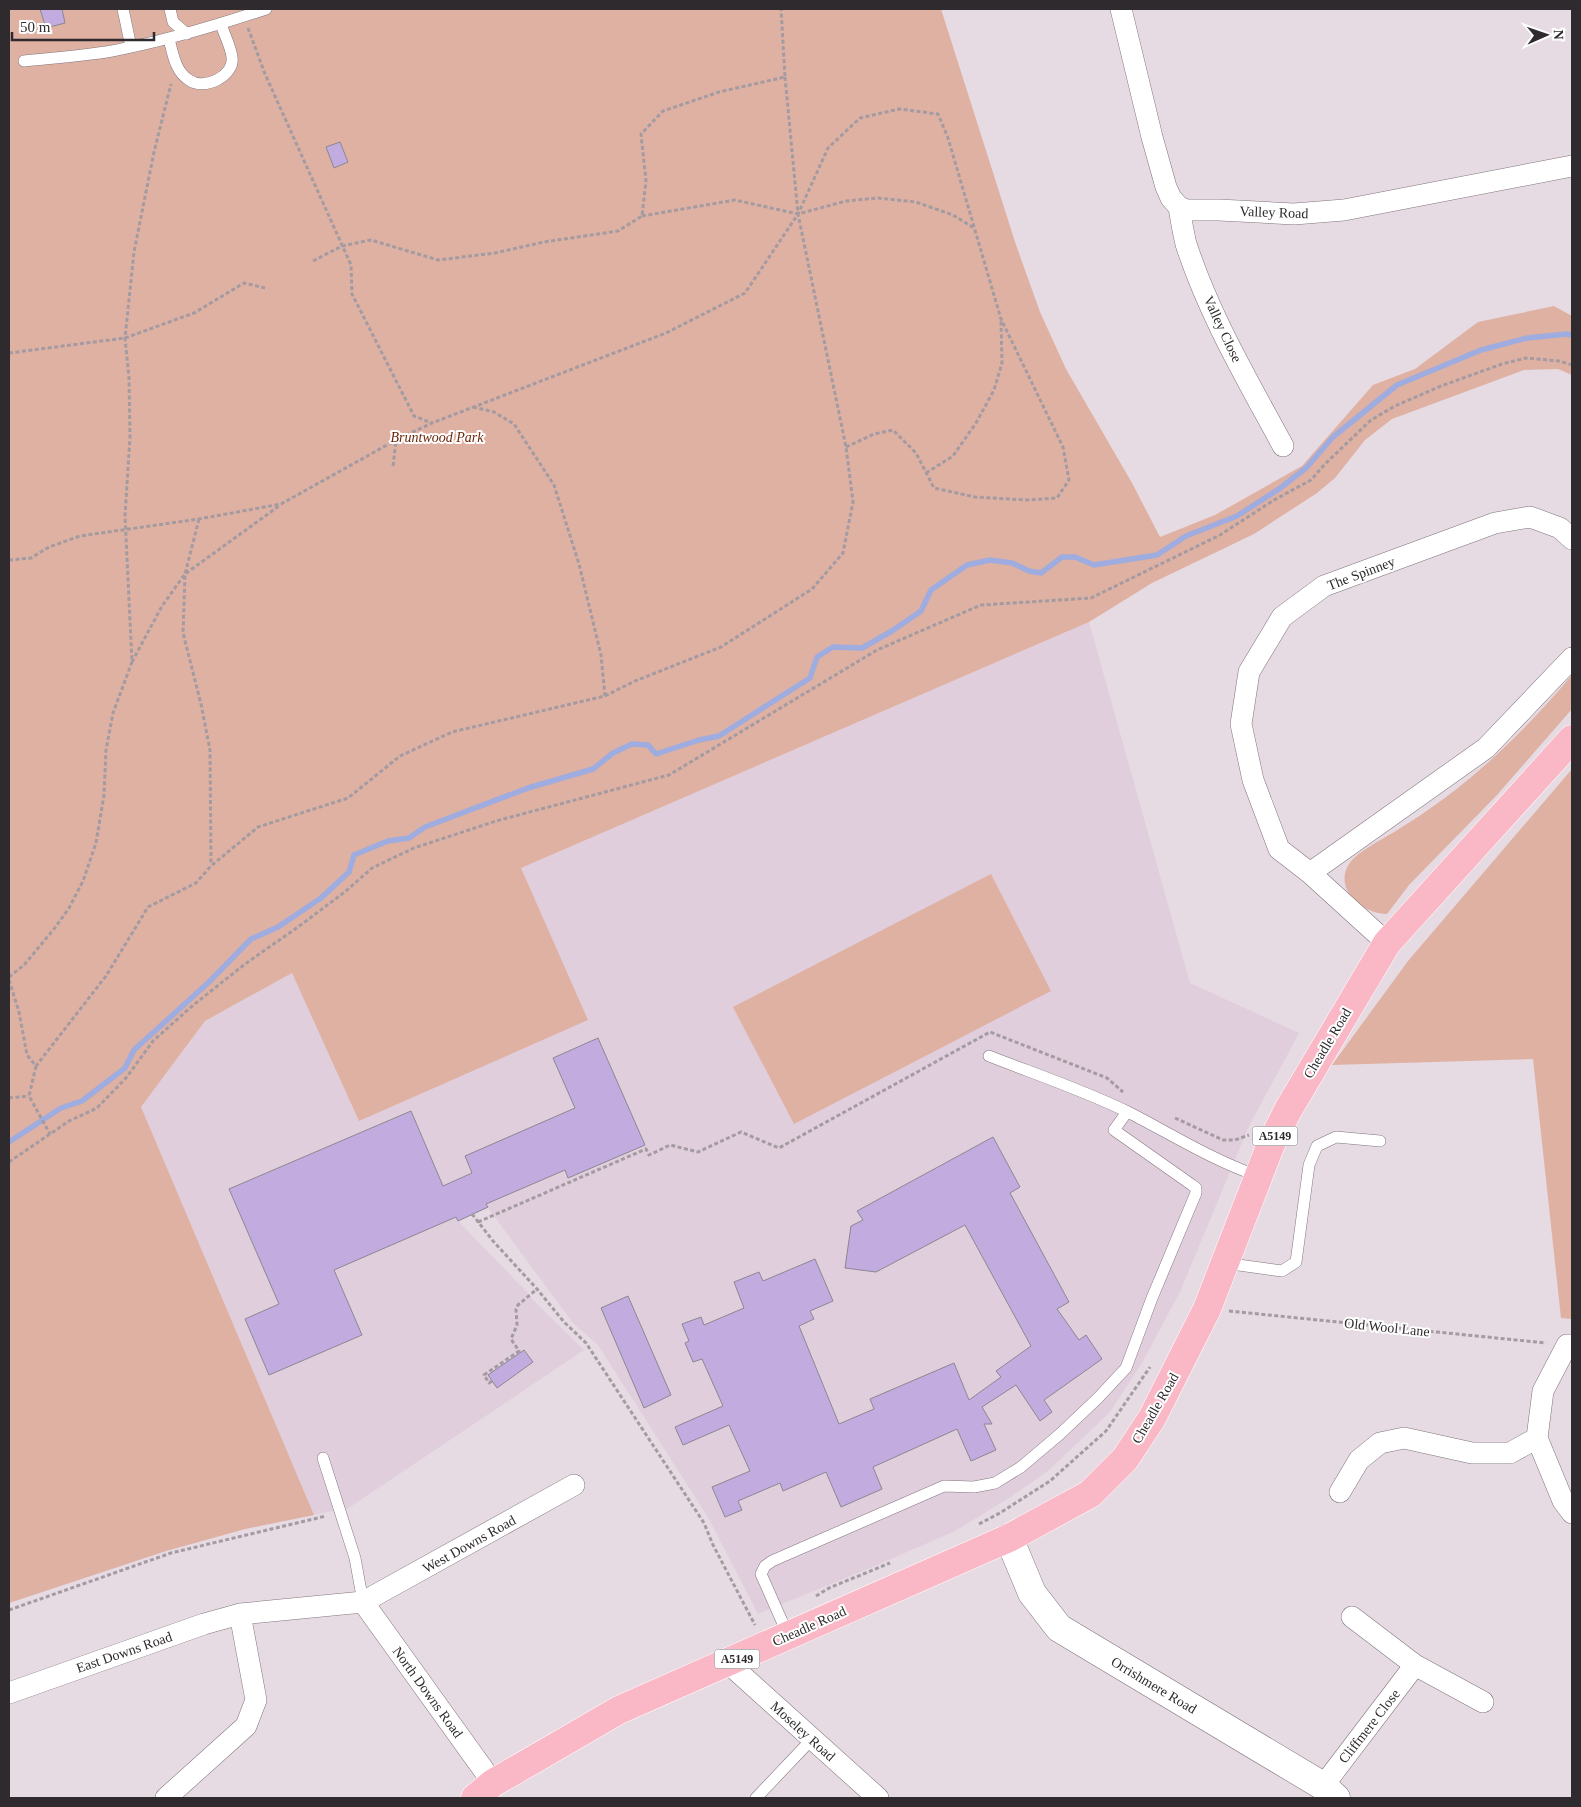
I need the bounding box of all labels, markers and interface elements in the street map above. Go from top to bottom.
scale bar [12,10,155,42]
north arrow [1521,10,1571,60]
text: 50 m [20,19,51,35]
text: N [1551,29,1566,40]
street label: Valley Road [1239,204,1309,221]
street label: Valley Close [1201,294,1244,365]
park label: Bruntwood Park [391,430,484,445]
street label: The Spinney [1325,554,1397,593]
street label: Cheadle Road [1301,1006,1354,1081]
road number: A5149 [1252,1126,1298,1146]
street label: Old Wool Lane [1344,1316,1430,1339]
street label: Cheadle Road [1129,1370,1182,1446]
street label: West Downs Road [420,1513,518,1576]
street label: Cheadle Road [770,1604,848,1649]
street label: East Downs Road [74,1629,174,1676]
street label: North Downs Road [390,1644,466,1741]
road number: A5149 [714,1650,760,1668]
street label: Orrishmere Road [1108,1654,1199,1717]
street label: Cliffmere Close [1336,1686,1403,1766]
street label: Moseley Road [767,1699,838,1764]

